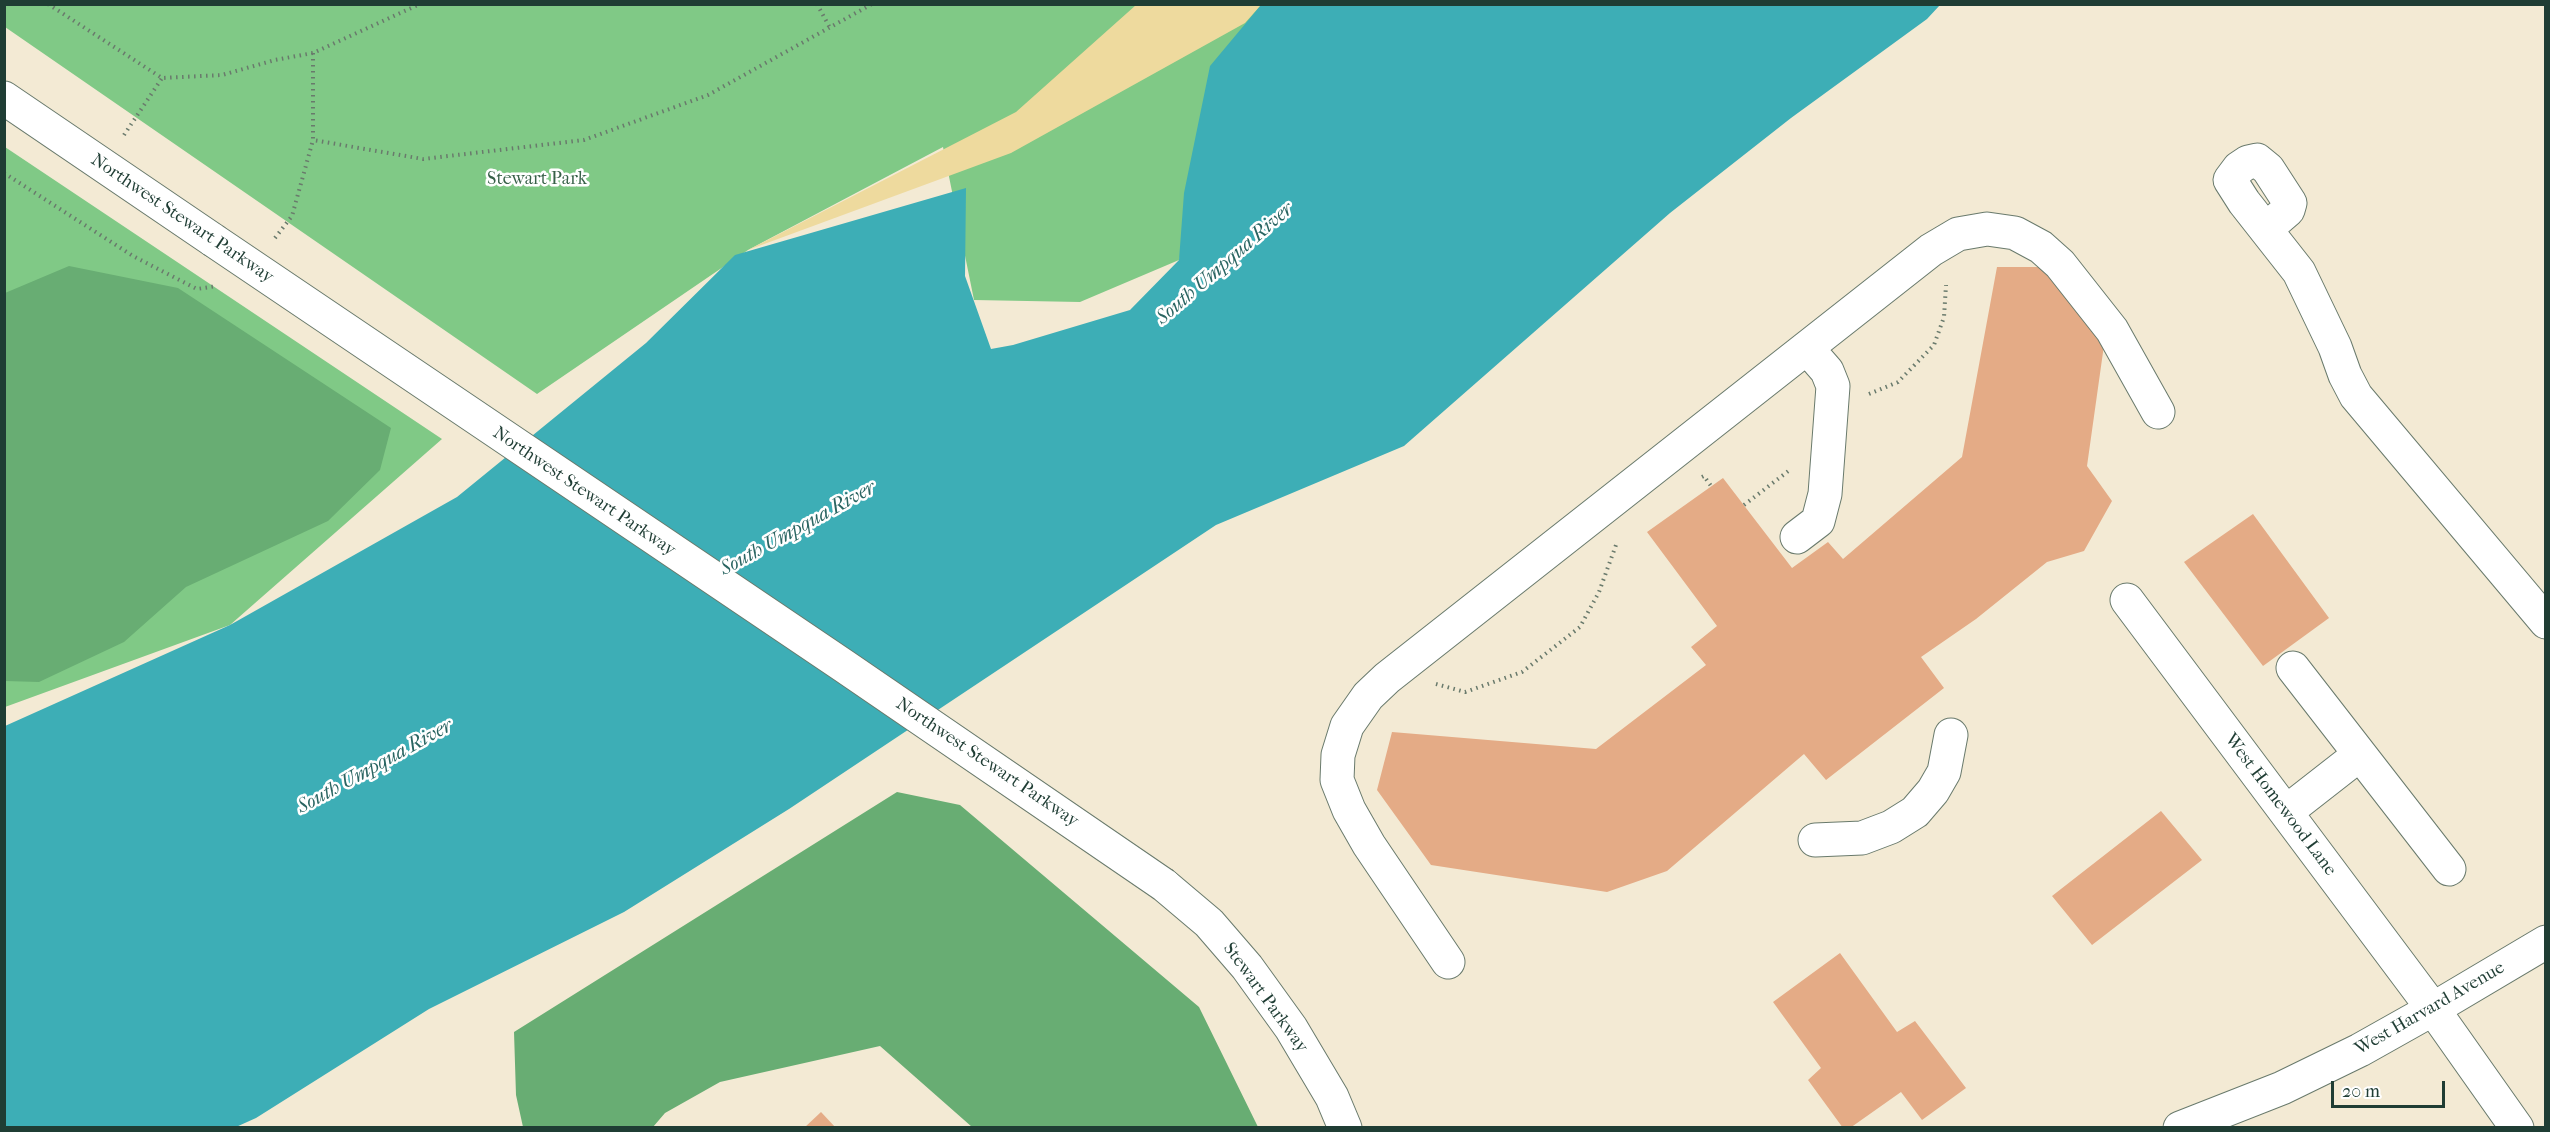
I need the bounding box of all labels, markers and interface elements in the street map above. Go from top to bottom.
street label: Northwest Stewart Parkway [87,150,277,288]
park label: Stewart Park [487,169,587,191]
water label: South Umpqua River [1151,198,1299,330]
street label: Northwest Stewart Parkway [489,423,679,561]
water label: South Umpqua River [716,476,880,582]
street label: Northwest Stewart Parkway [892,694,1082,832]
water label: South Umpqua River [293,714,457,820]
street label: West Homewood Lane [2219,730,2341,880]
street label: Stewart Parkway [1218,939,1312,1057]
street label: West Harvard Avenue [2351,957,2509,1061]
scale bar [2334,1069,2448,1107]
text: 20 m [2342,1081,2380,1102]

